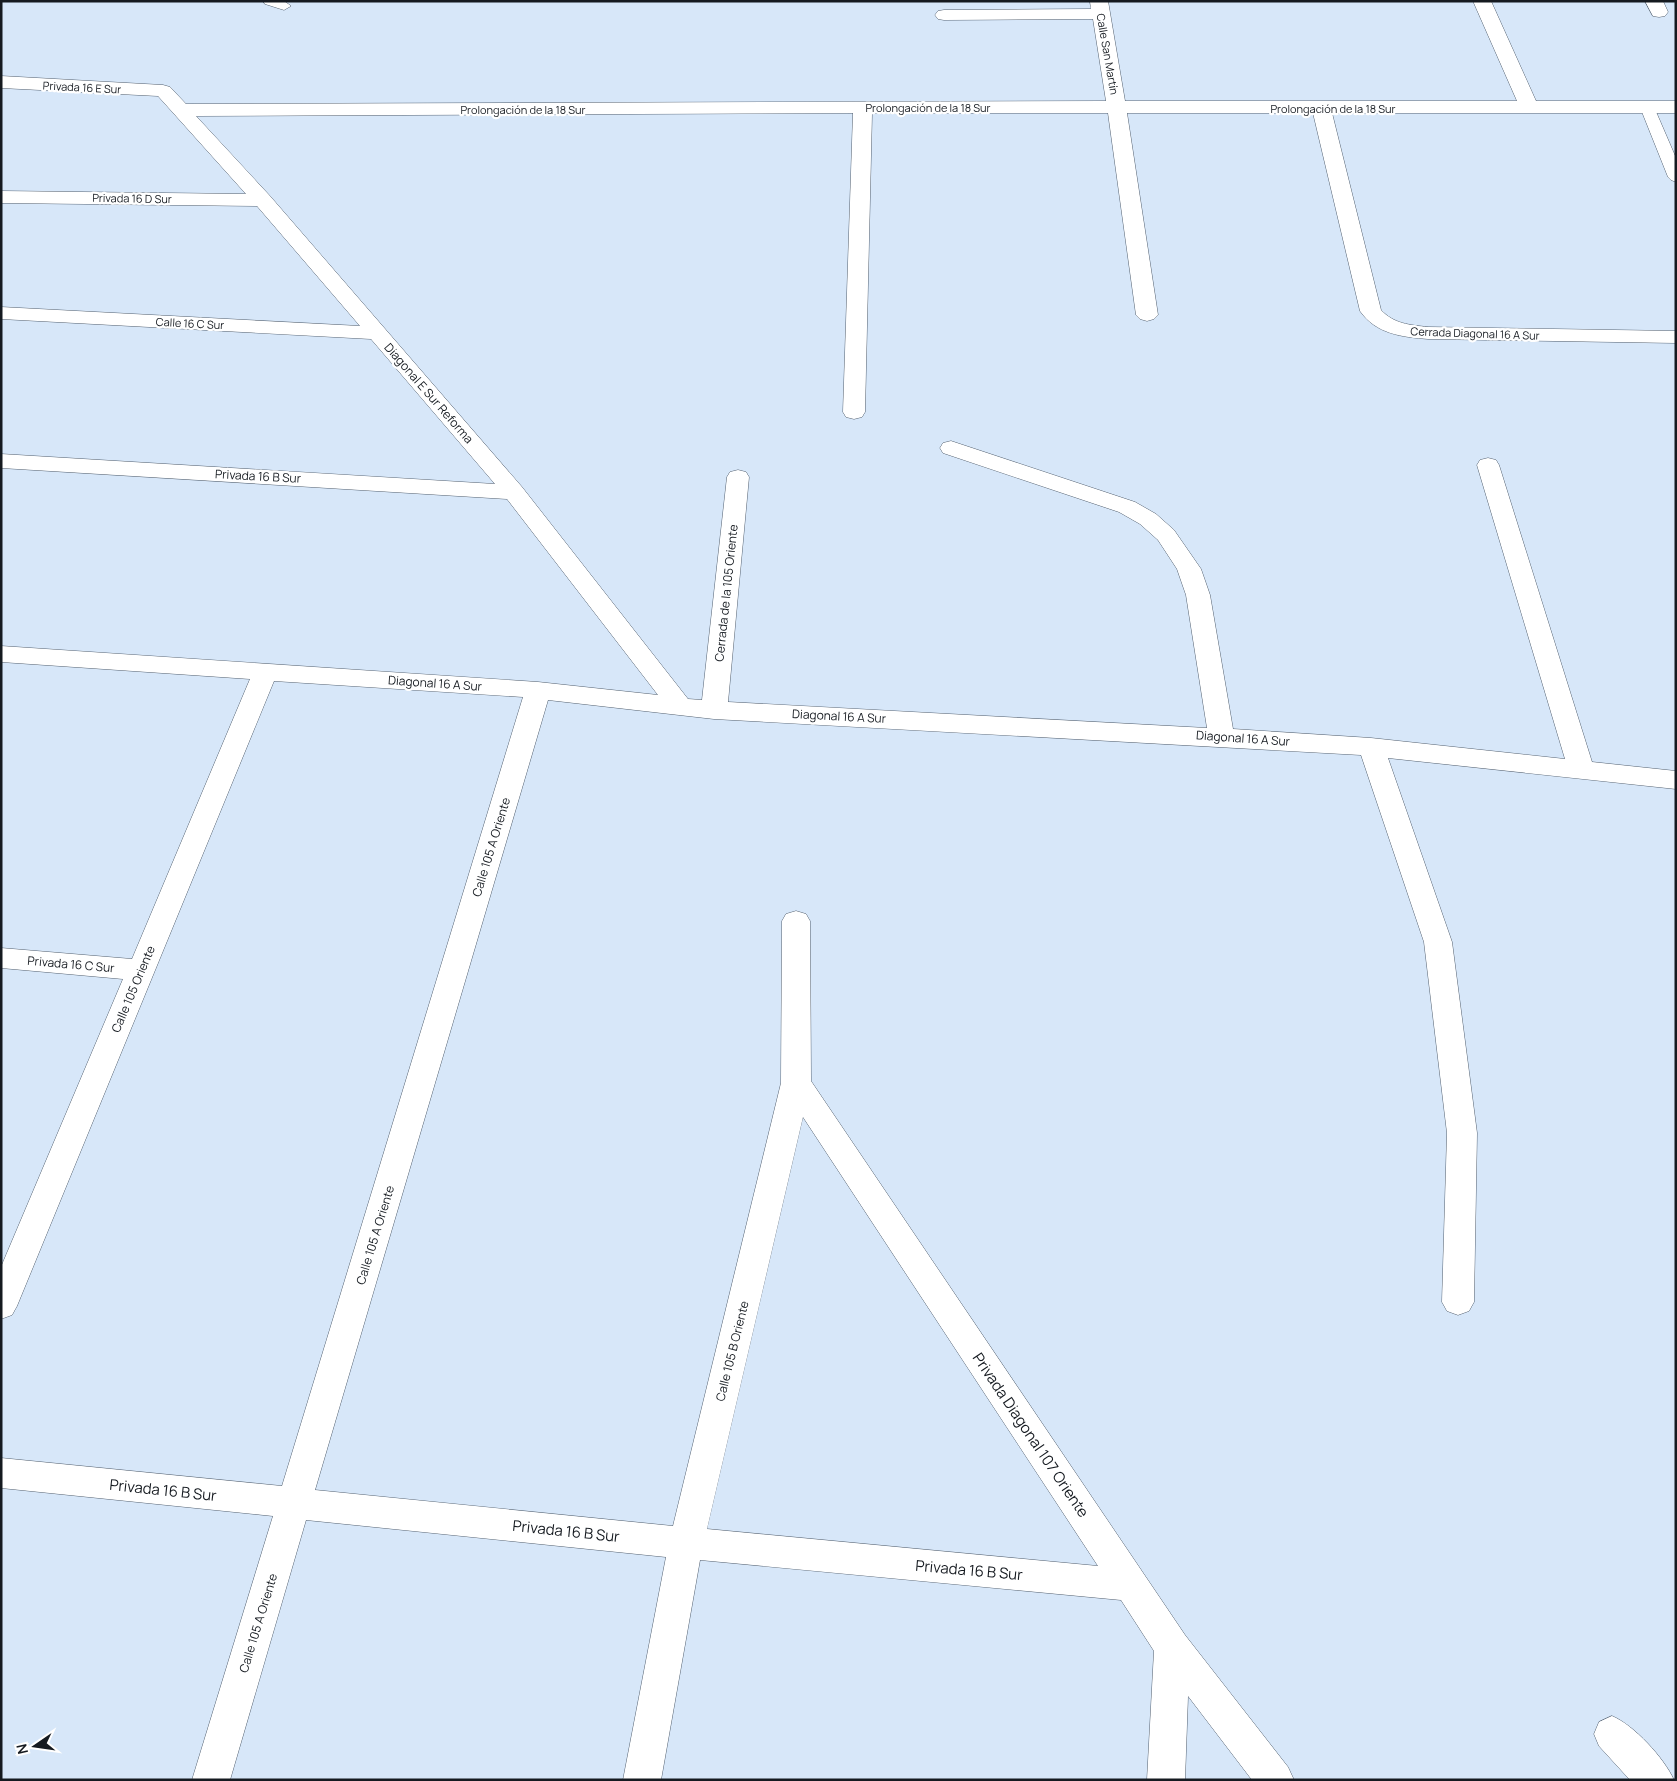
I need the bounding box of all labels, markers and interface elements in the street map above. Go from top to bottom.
street label: Calle San Martín [1093,12,1123,96]
street label: Privada 16 E Sur [42,77,122,97]
street label: Prolongación de la 18 Sur [865,100,991,115]
street label: Prolongación de la 18 Sur [1270,101,1396,116]
street label: Prolongación de la 18 Sur [460,102,586,117]
street label: Privada 16 D Sur [92,190,172,206]
street label: Calle 16 C Sur [155,314,225,332]
street label: Cerrada Diagonal 16 A Sur [1410,323,1540,343]
street label: Diagonal E Sur Reforma [381,339,477,447]
street label: Privada 16 B Sur [215,465,302,487]
street label: Cerrada de la 105 Oriente [710,524,742,662]
street label: Diagonal 16 A Sur [387,671,483,695]
street label: Diagonal 16 A Sur [792,705,887,727]
street label: Diagonal 16 A Sur [1195,726,1291,750]
street label: Calle 105 A Oriente [468,795,514,899]
street label: Calle 105 Oriente [107,943,159,1035]
street label: Privada 16 C Sur [27,952,116,976]
street label: Calle 105 A Oriente [352,1183,398,1287]
street label: Calle 105 B Oriente [711,1299,753,1403]
street label: Privada Diagonal 107 Oriente [968,1349,1094,1522]
street label: Privada 16 B Sur [108,1474,218,1506]
street label: Privada 16 B Sur [511,1515,621,1547]
street label: Privada 16 B Sur [914,1555,1024,1585]
street label: Calle 105 A Oriente [235,1571,281,1675]
north arrow [10,1721,60,1771]
text: N [11,1742,32,1756]

